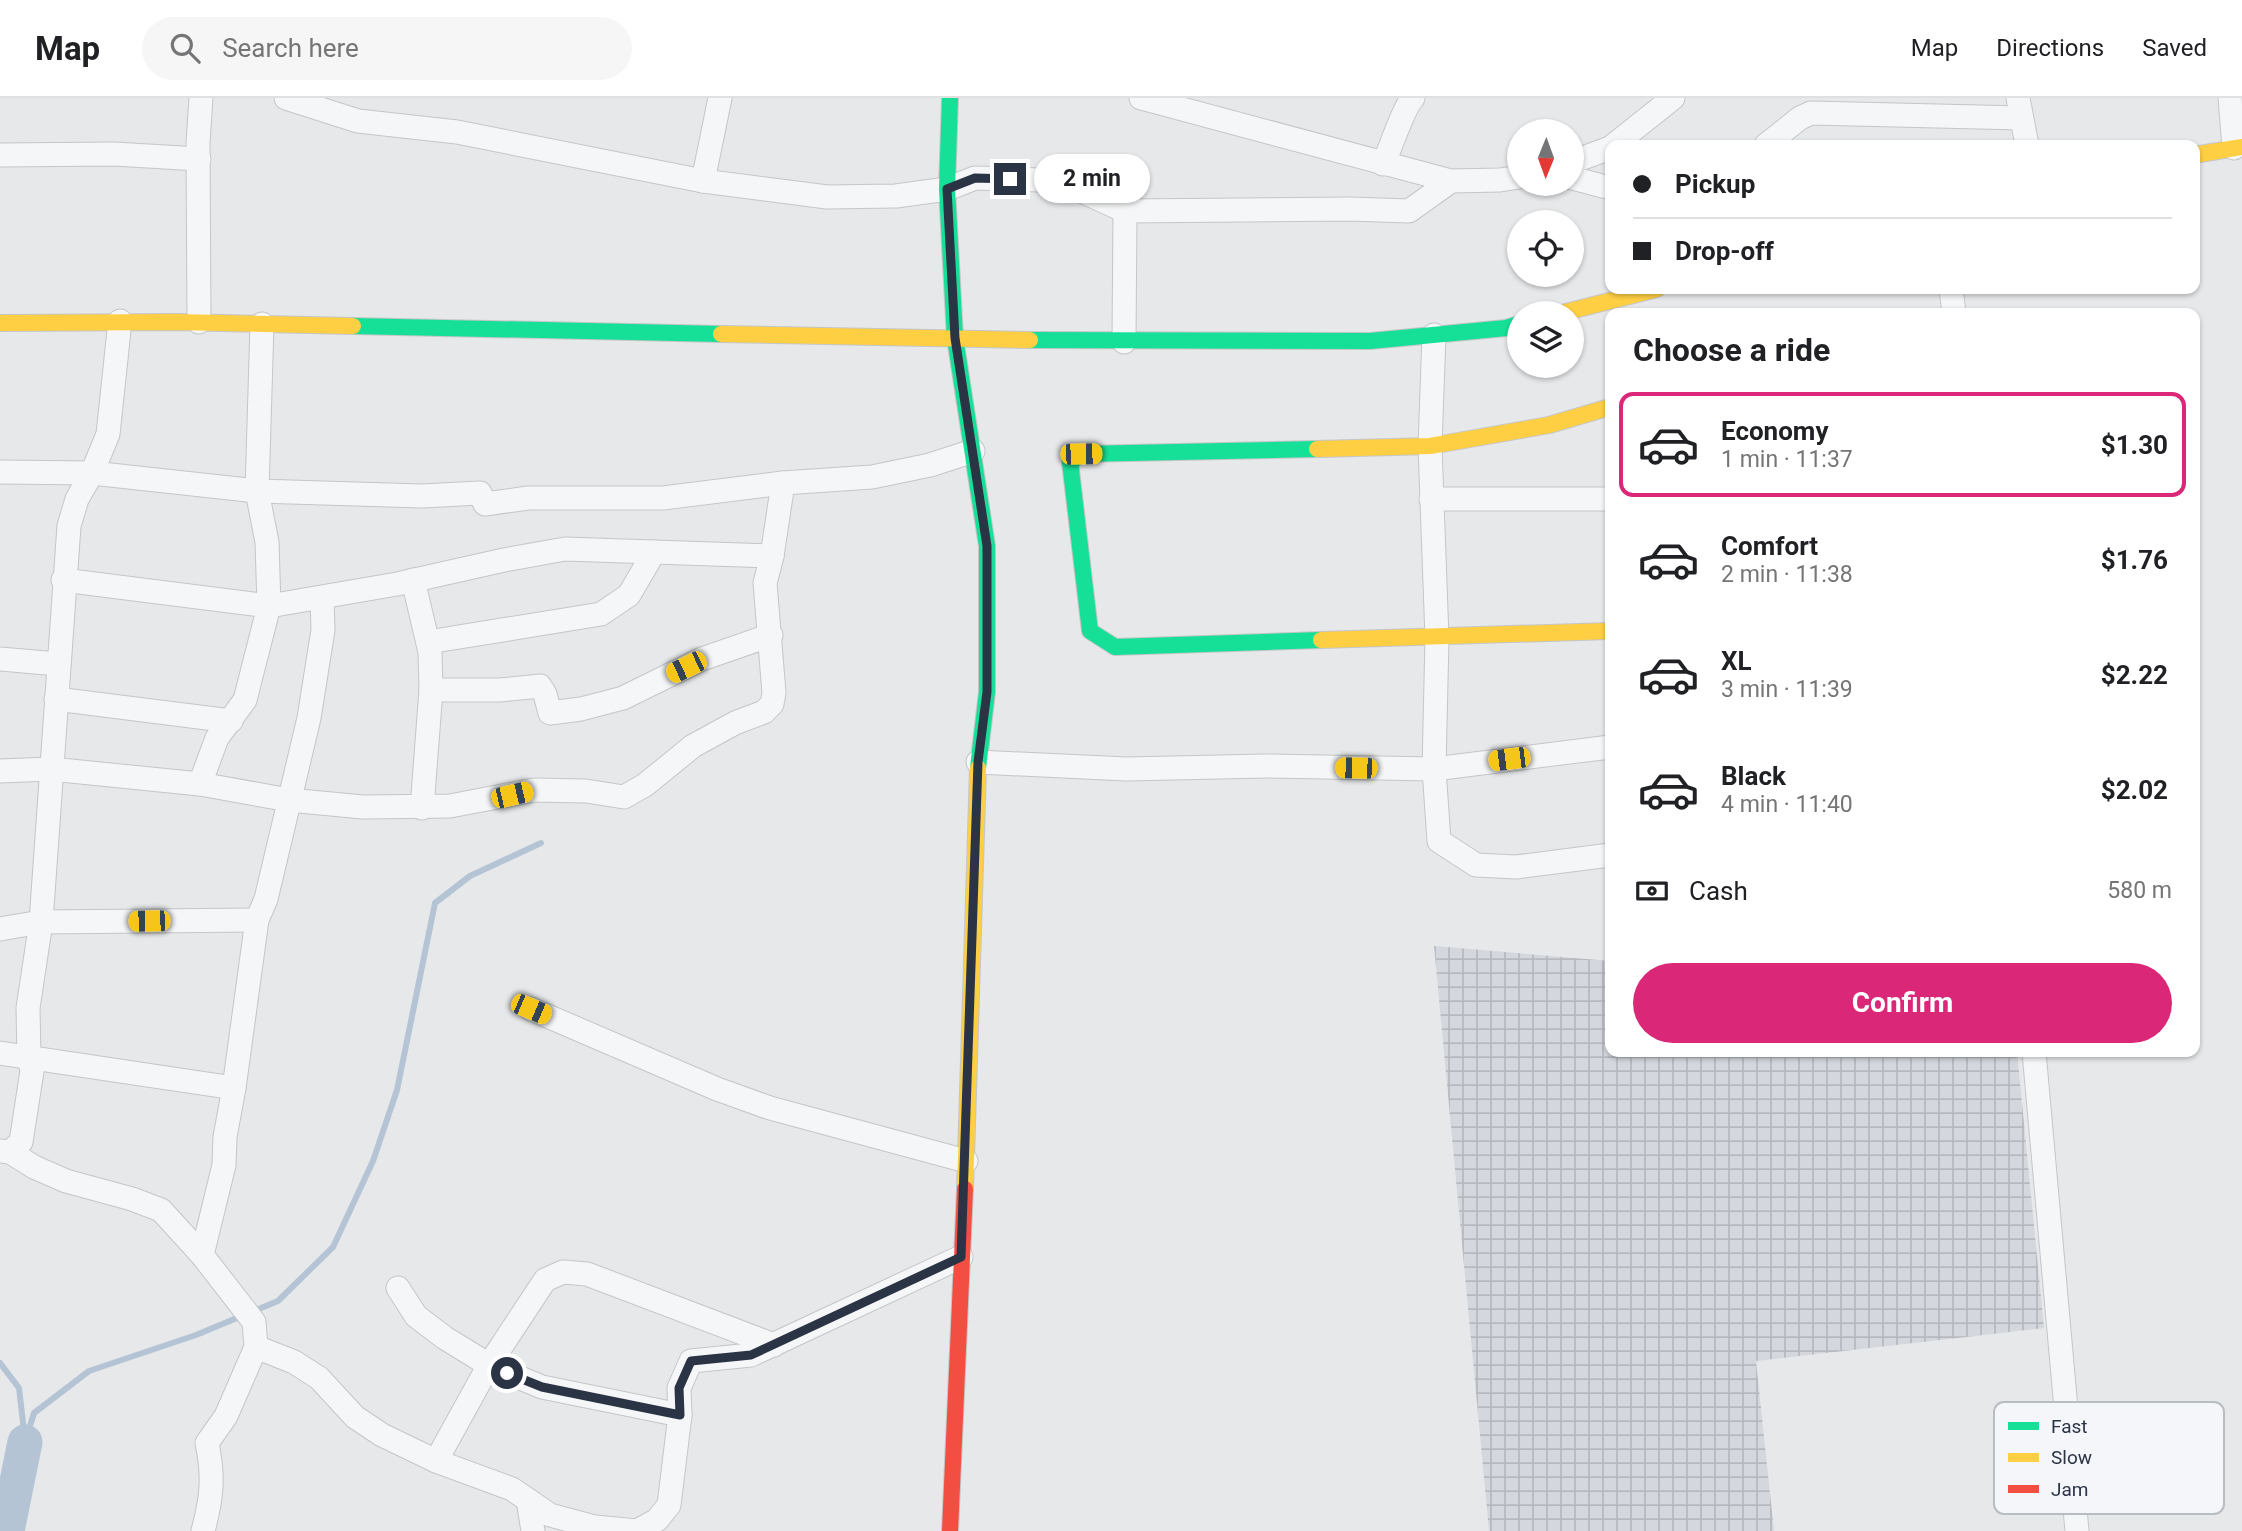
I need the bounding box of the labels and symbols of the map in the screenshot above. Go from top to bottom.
north arrow [1507,119,1584,196]
callout: 2 min [1034,154,1150,204]
route end [994,163,1026,195]
car [1060,443,1103,465]
car [663,648,710,686]
car [1487,746,1532,772]
car [1335,757,1378,779]
car [490,780,535,810]
car [128,910,171,932]
car [508,991,555,1027]
route start [491,1357,523,1389]
legend [1994,1402,2224,1514]
text: Fast [2051,1415,2088,1438]
text: Slow [2051,1446,2092,1469]
text: Jam [2051,1478,2088,1501]

